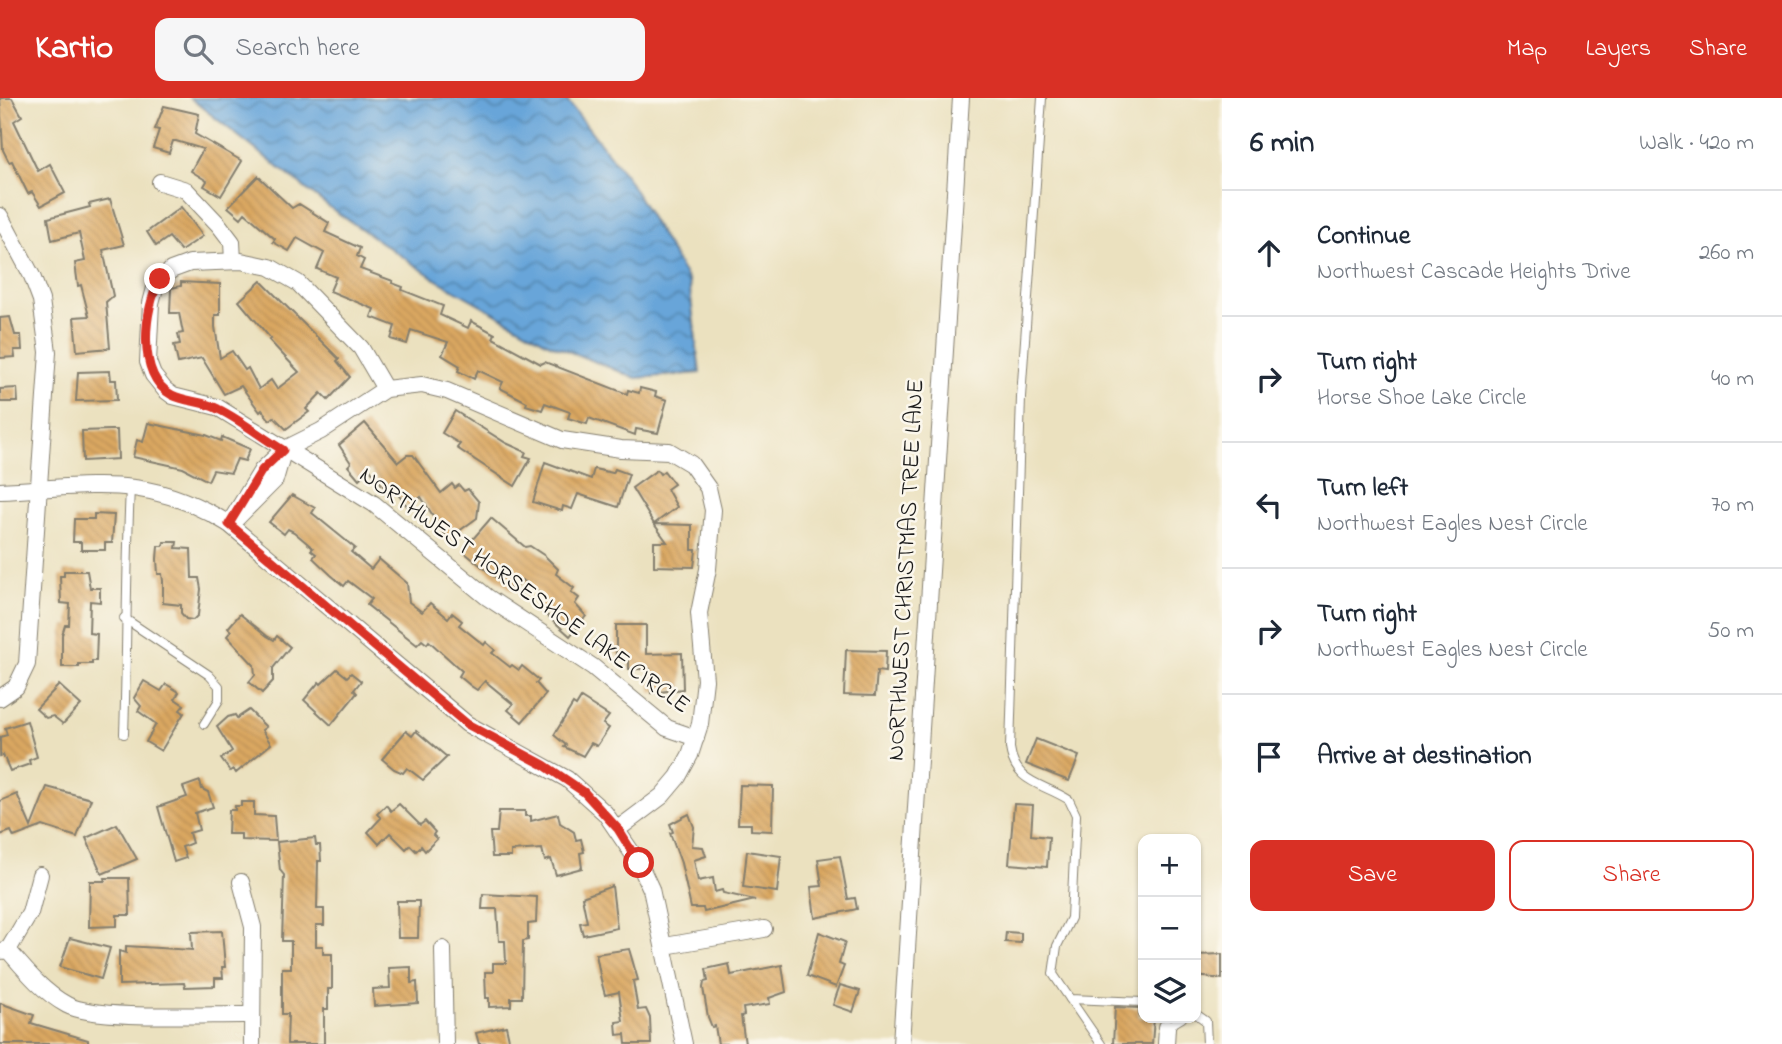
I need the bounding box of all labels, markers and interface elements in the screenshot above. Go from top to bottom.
search box [155,18,645,81]
text: Kartio [35,25,113,73]
icon: search [179,30,217,68]
text: Search here [235,30,360,68]
text: Map [1507,32,1547,67]
text: Layers [1585,32,1651,67]
text: Share [1689,32,1747,67]
text: 6 min [1250,122,1314,166]
text: Walk · 420 m [1639,127,1754,160]
text: Continue [1317,218,1410,256]
icon: ahead [1250,234,1288,272]
text: 260 m [1699,237,1754,270]
text: Northwest Cascade Heights Drive [1317,256,1631,289]
route end [144,263,175,294]
text: Turn right [1317,344,1417,382]
icon: right [1250,360,1288,398]
text: 40 m [1711,363,1754,396]
street label: NORTHWEST CHRISTMAS TREE LANE [880,378,934,762]
text: Horse Shoe Lake Circle [1317,382,1526,415]
street label: NORTHWEST HORSESHOE LAKE CIRCLE [351,459,697,723]
text: Turn left [1317,470,1408,508]
icon: left [1250,486,1288,524]
text: 70 m [1711,489,1754,522]
text: Northwest Eagles Nest Circle [1317,508,1588,541]
text: Turn right [1317,596,1417,634]
icon: right [1250,612,1288,650]
text: 50 m [1707,615,1754,648]
text: Northwest Eagles Nest Circle [1317,634,1588,667]
icon: arrive [1250,738,1288,776]
text: Arrive at destination [1317,738,1532,776]
map controls [1138,834,1201,1023]
button: + [1138,834,1201,897]
button: Save [1250,840,1495,911]
button: Share [1509,840,1754,911]
route start [623,847,654,878]
button: − [1138,897,1201,960]
button: layers [1138,960,1201,1023]

